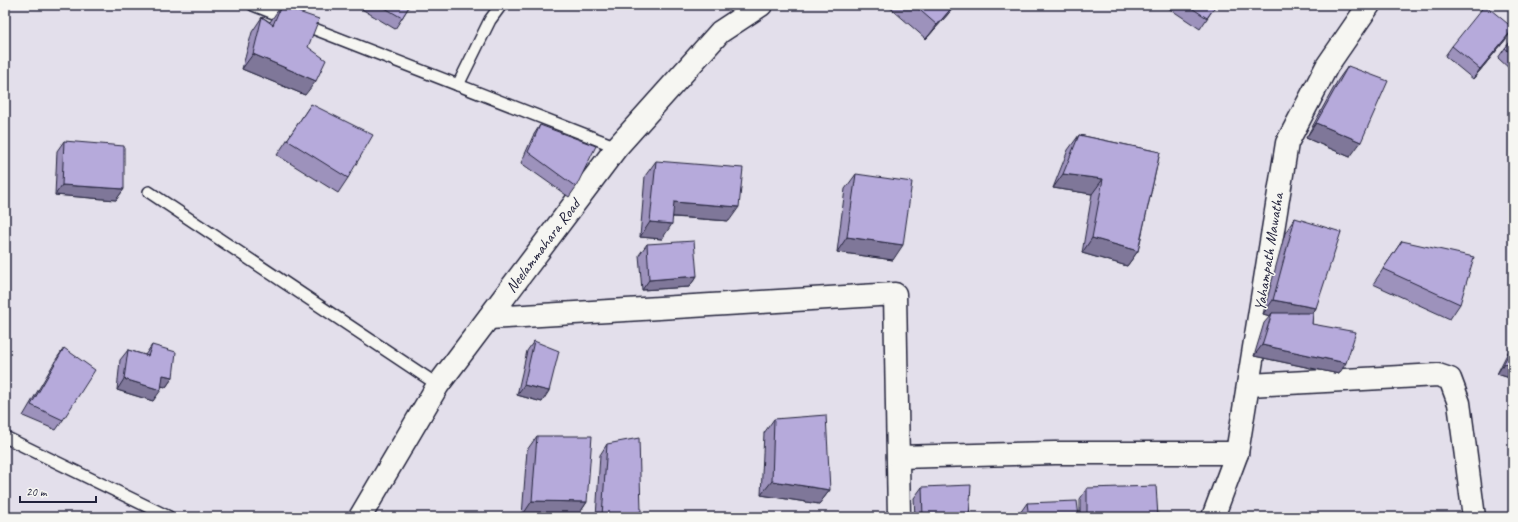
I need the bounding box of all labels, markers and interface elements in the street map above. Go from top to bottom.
street label: Yahampath Mawatha [1250,190,1288,312]
street label: Neelammahara Road [501,193,586,297]
scale bar [20,478,96,504]
text: 20 m [26,484,48,500]

